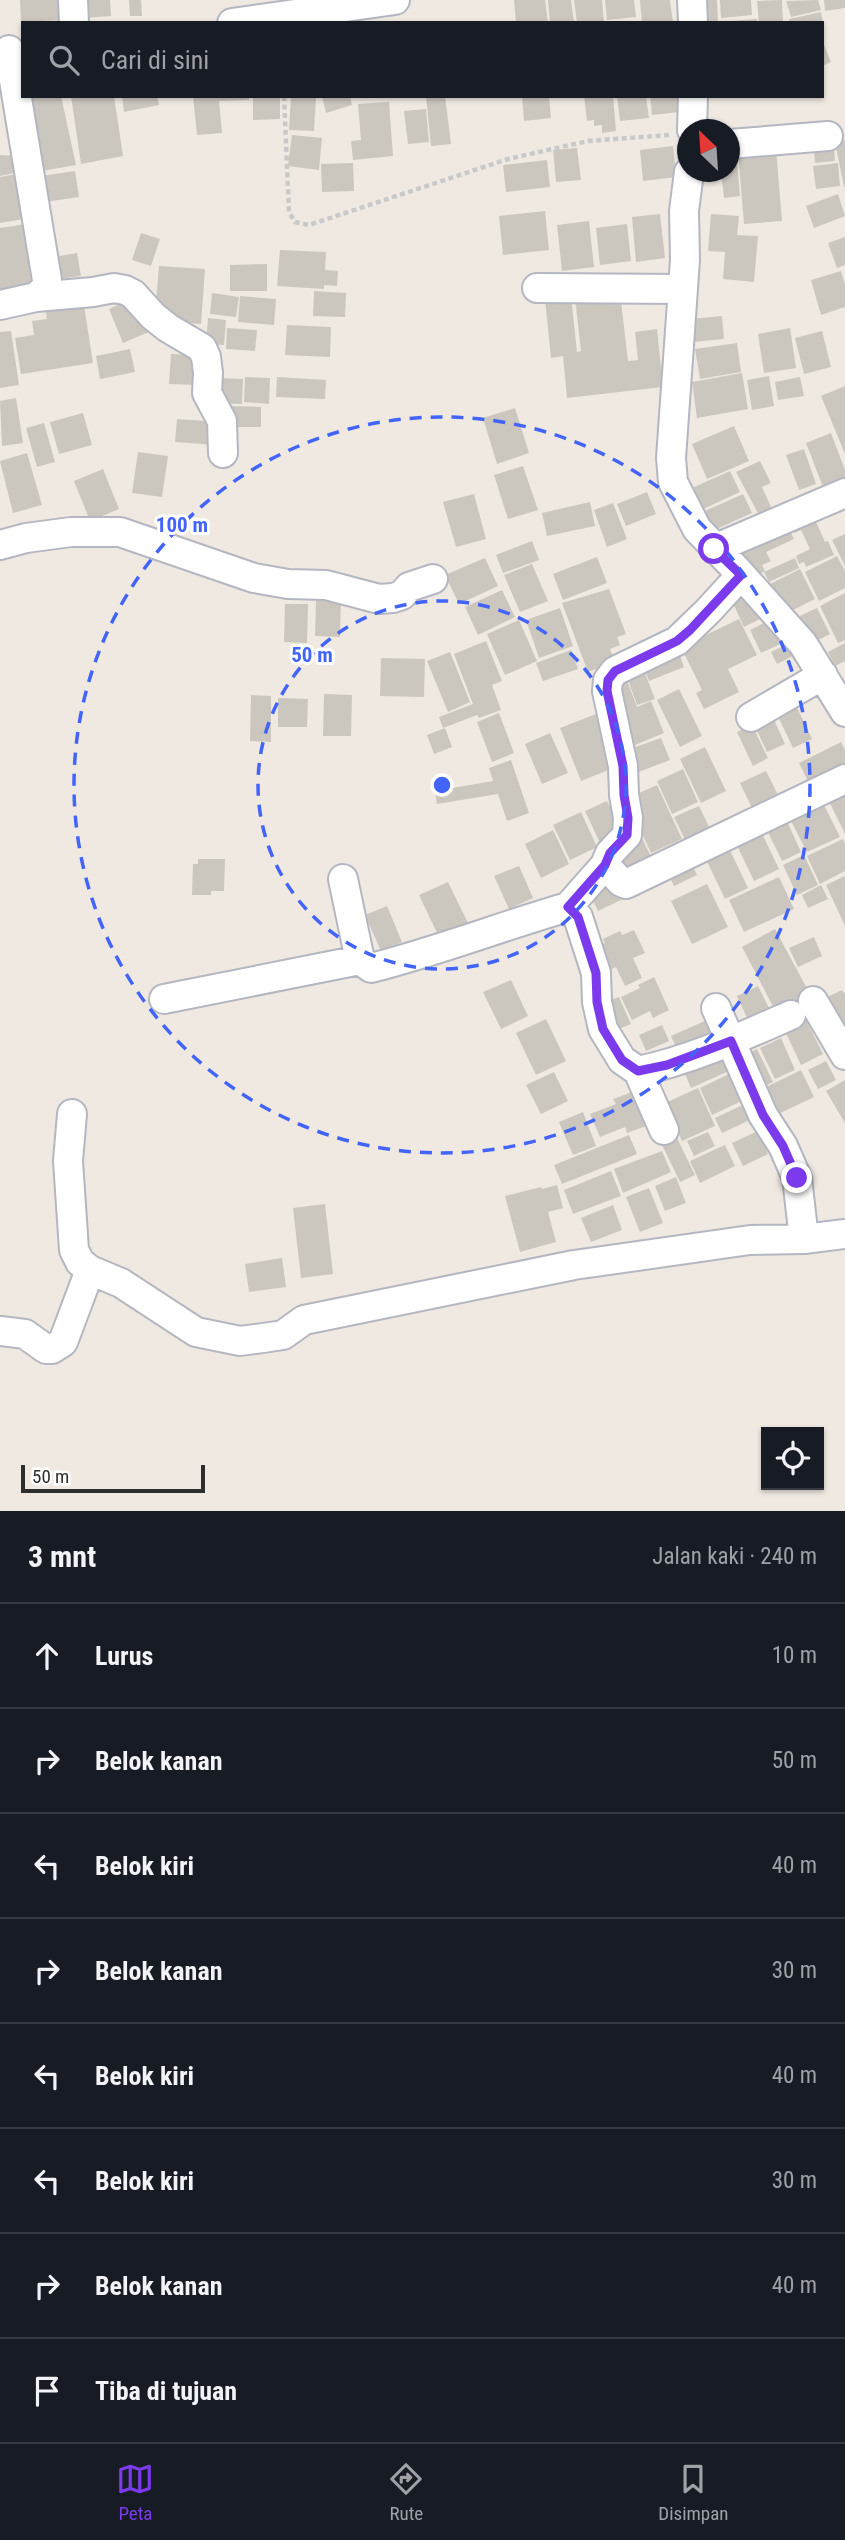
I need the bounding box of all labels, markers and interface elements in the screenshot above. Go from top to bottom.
search box [21,21,824,98]
icon: search [45,41,83,79]
text: Cari di sini [101,45,209,75]
north arrow [677,119,740,182]
text: 100 m [156,513,208,537]
route start [698,533,729,564]
text: 50 m [291,643,333,667]
centre of rings [430,773,454,797]
route end [781,1162,812,1193]
map controls [761,1427,824,1490]
button: locate [761,1427,824,1490]
scale bar [21,1462,205,1494]
text: 50 m [32,1465,69,1488]
text: 3 mnt [28,1539,96,1574]
text: Jalan kaki · 240 m [652,1543,817,1570]
icon: ahead [28,1637,66,1675]
text: Lurus [95,1641,153,1671]
text: 10 m [772,1642,817,1669]
icon: right [28,1742,66,1780]
text: Belok kanan [95,1746,222,1776]
text: 50 m [772,1747,817,1774]
icon: left [28,1847,66,1885]
text: Belok kiri [95,1851,194,1881]
text: 40 m [772,1852,817,1879]
icon: right [28,1952,66,1990]
text: Belok kanan [95,1956,222,1986]
text: 30 m [772,1957,817,1984]
icon: left [28,2057,66,2095]
text: Belok kiri [95,2061,194,2091]
text: 40 m [772,2062,817,2089]
icon: left [28,2162,66,2200]
text: Belok kiri [95,2166,194,2196]
text: 30 m [772,2167,817,2194]
icon: right [28,2267,66,2305]
text: Belok kanan [95,2271,222,2301]
text: 40 m [772,2272,817,2299]
icon: arrive [28,2372,66,2410]
text: Tiba di tujuan [95,2376,237,2406]
tab: Peta [116,2460,154,2525]
tab: Rute [387,2460,425,2525]
tab: Disimpan [658,2460,729,2525]

